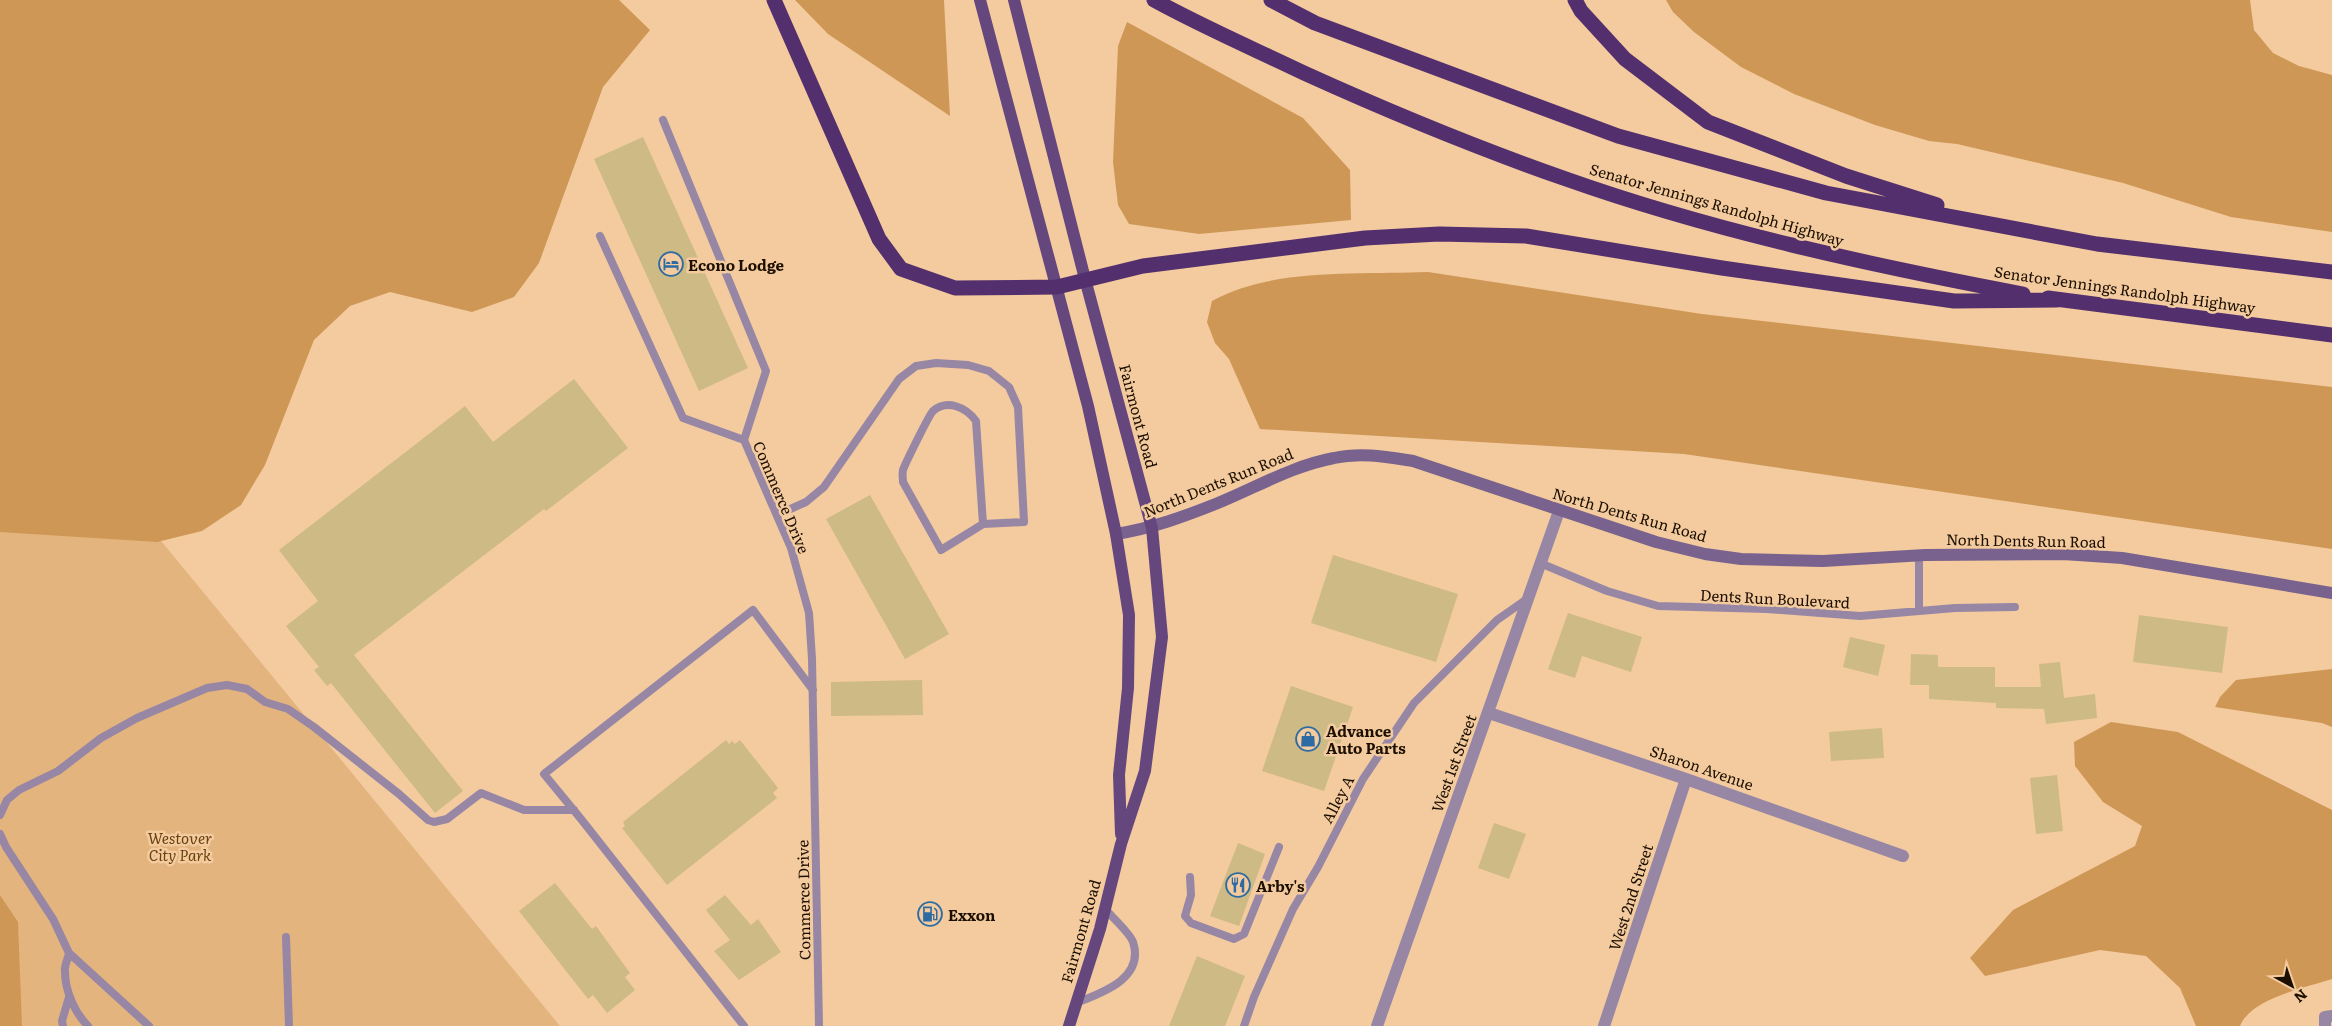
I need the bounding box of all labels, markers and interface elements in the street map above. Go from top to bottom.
street label: Senator Jennings Randolph Highway [1587,157,1847,251]
hotel icon: Econo Lodge [658,251,684,277]
place label: Econo Lodge [688,253,785,276]
street label: Senator Jennings Randolph Highway [1993,259,2257,319]
street label: Fairmont Road [1114,361,1164,471]
street label: Commerce Drive [748,437,816,557]
street label: North Dents Run Road [1140,441,1296,523]
street label: North Dents Run Road [1550,481,1710,547]
street label: North Dents Run Road [1946,527,2106,553]
street label: Dents Run Boulevard [1699,583,1851,613]
street label: West 1st Street [1425,711,1481,815]
place label: Advance Auto Parts [1326,719,1406,759]
shop icon: Advance Auto Parts [1295,726,1321,752]
street label: Sharon Avenue [1647,739,1757,796]
street label: Alley A [1315,771,1359,827]
park label: Westover City Park [148,826,212,866]
street label: Commerce Drive [790,840,816,960]
street label: West 2nd Street [1602,841,1658,953]
restaurant icon: Arby's [1225,872,1251,898]
place label: Arby's [1256,874,1305,897]
street label: Fairmont Road [1054,876,1106,986]
fuel station icon: Exxon [917,901,943,927]
place label: Exxon [948,903,996,926]
north arrow [2267,961,2317,1011]
text: N [2290,985,2312,1008]

